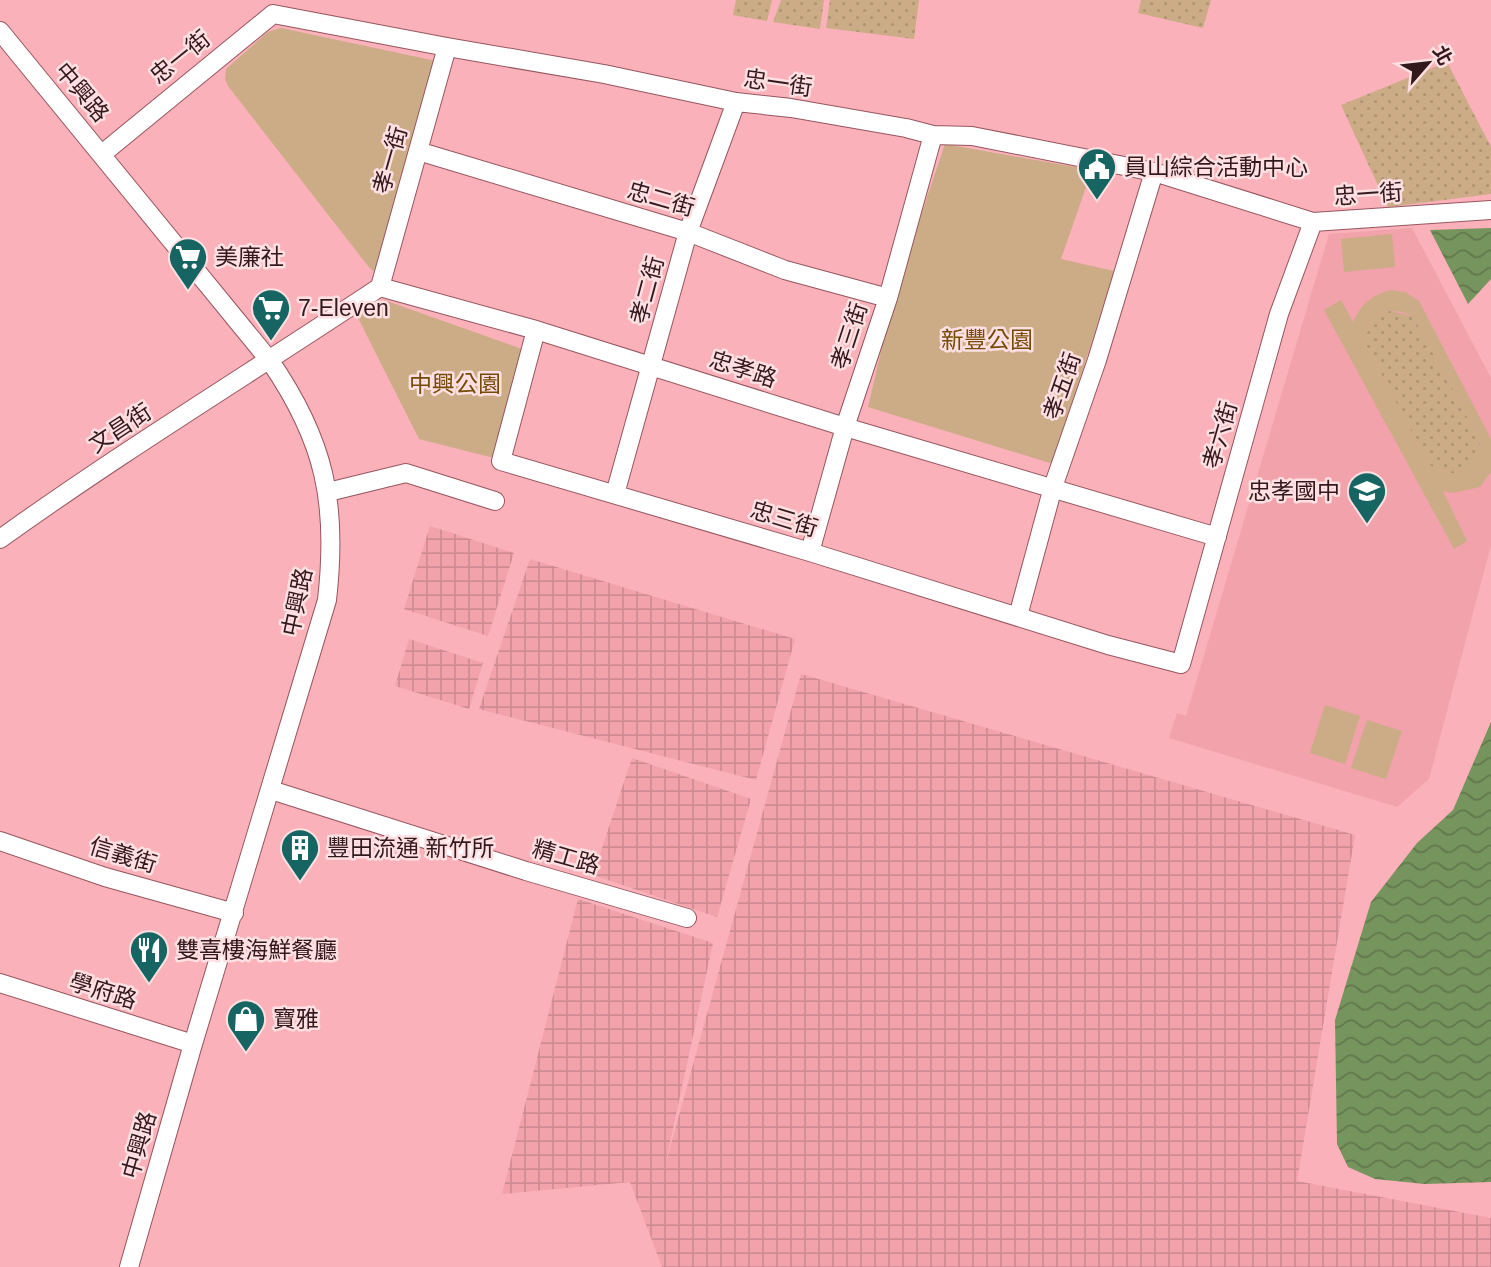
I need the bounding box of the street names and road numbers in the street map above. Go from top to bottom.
street label: 忠一街 [145,25,215,89]
street label: 中興路 [50,57,114,127]
street label: 忠一街 [742,65,814,101]
street label: 孝一街 [368,123,412,197]
street label: 忠二街 [624,177,698,221]
street label: 忠一街 [1333,179,1403,209]
street label: 孝二街 [626,253,668,327]
street label: 孝三街 [826,299,872,373]
street label: 忠孝路 [706,346,780,392]
street label: 孝五街 [1038,349,1086,423]
street label: 文昌街 [84,398,156,458]
street label: 孝六街 [1198,398,1242,472]
street label: 忠三街 [747,496,821,542]
street label: 中興路 [277,566,317,638]
street label: 信義街 [86,832,160,878]
street label: 精工路 [529,835,603,879]
street label: 學府路 [66,968,140,1014]
street label: 中興路 [117,1108,161,1182]

